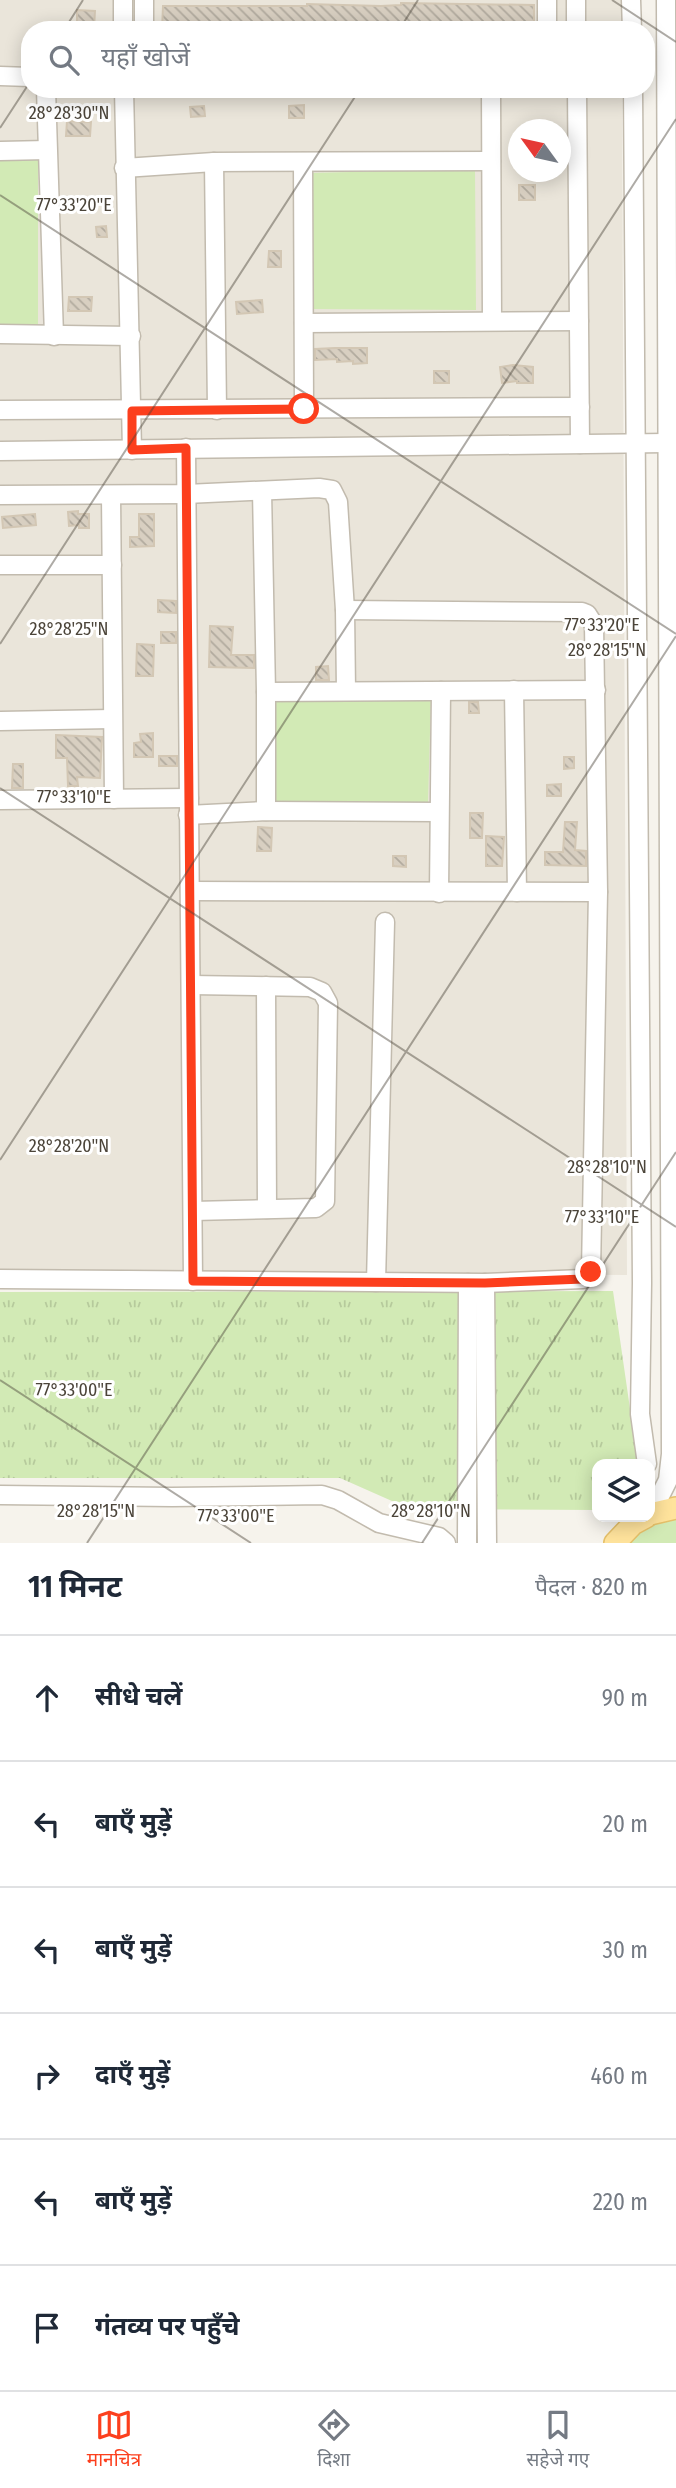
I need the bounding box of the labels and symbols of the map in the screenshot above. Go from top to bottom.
text: 28°28'30"N [29,102,109,124]
north arrow [508,119,571,182]
text: 77°33'20"E [36,194,112,216]
route start [288,393,319,424]
text: 77°33'20"E [564,614,640,636]
text: 28°28'25"N [29,618,109,640]
text: 28°28'15"N [568,639,646,661]
text: 77°33'10"E [37,786,111,808]
text: 28°28'20"N [29,1135,109,1157]
text: 28°28'10"N [567,1156,647,1178]
text: 77°33'10"E [565,1206,639,1228]
route end [575,1256,606,1287]
text: 77°33'00"E [36,1379,112,1401]
text: 28°28'15"N [57,1500,135,1522]
text: 28°28'10"N [391,1500,471,1522]
text: 77°33'00"E [198,1505,274,1527]

